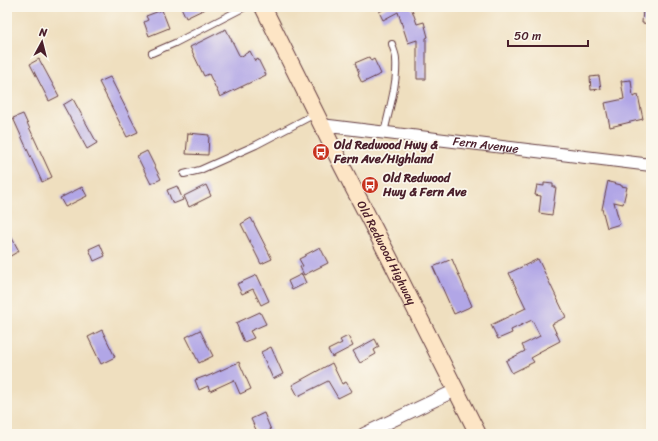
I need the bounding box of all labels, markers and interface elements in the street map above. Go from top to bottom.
north arrow [22,22,62,62]
scale bar [508,22,588,48]
text: N [37,23,48,43]
text: 50 m [514,25,541,47]
street label: Fern Avenue [452,130,520,160]
place label: Old Redwood Hwy & Fern Ave/Highland [333,134,438,170]
bus stop icon: Old Redwood Hwy & Fern Ave/Highland [311,142,331,162]
place label: Old Redwood Hwy & Fern Ave [382,167,468,203]
bus stop icon: Old Redwood Hwy & Fern Ave [360,175,380,195]
street label: Old Redwood Highway [351,197,423,310]

